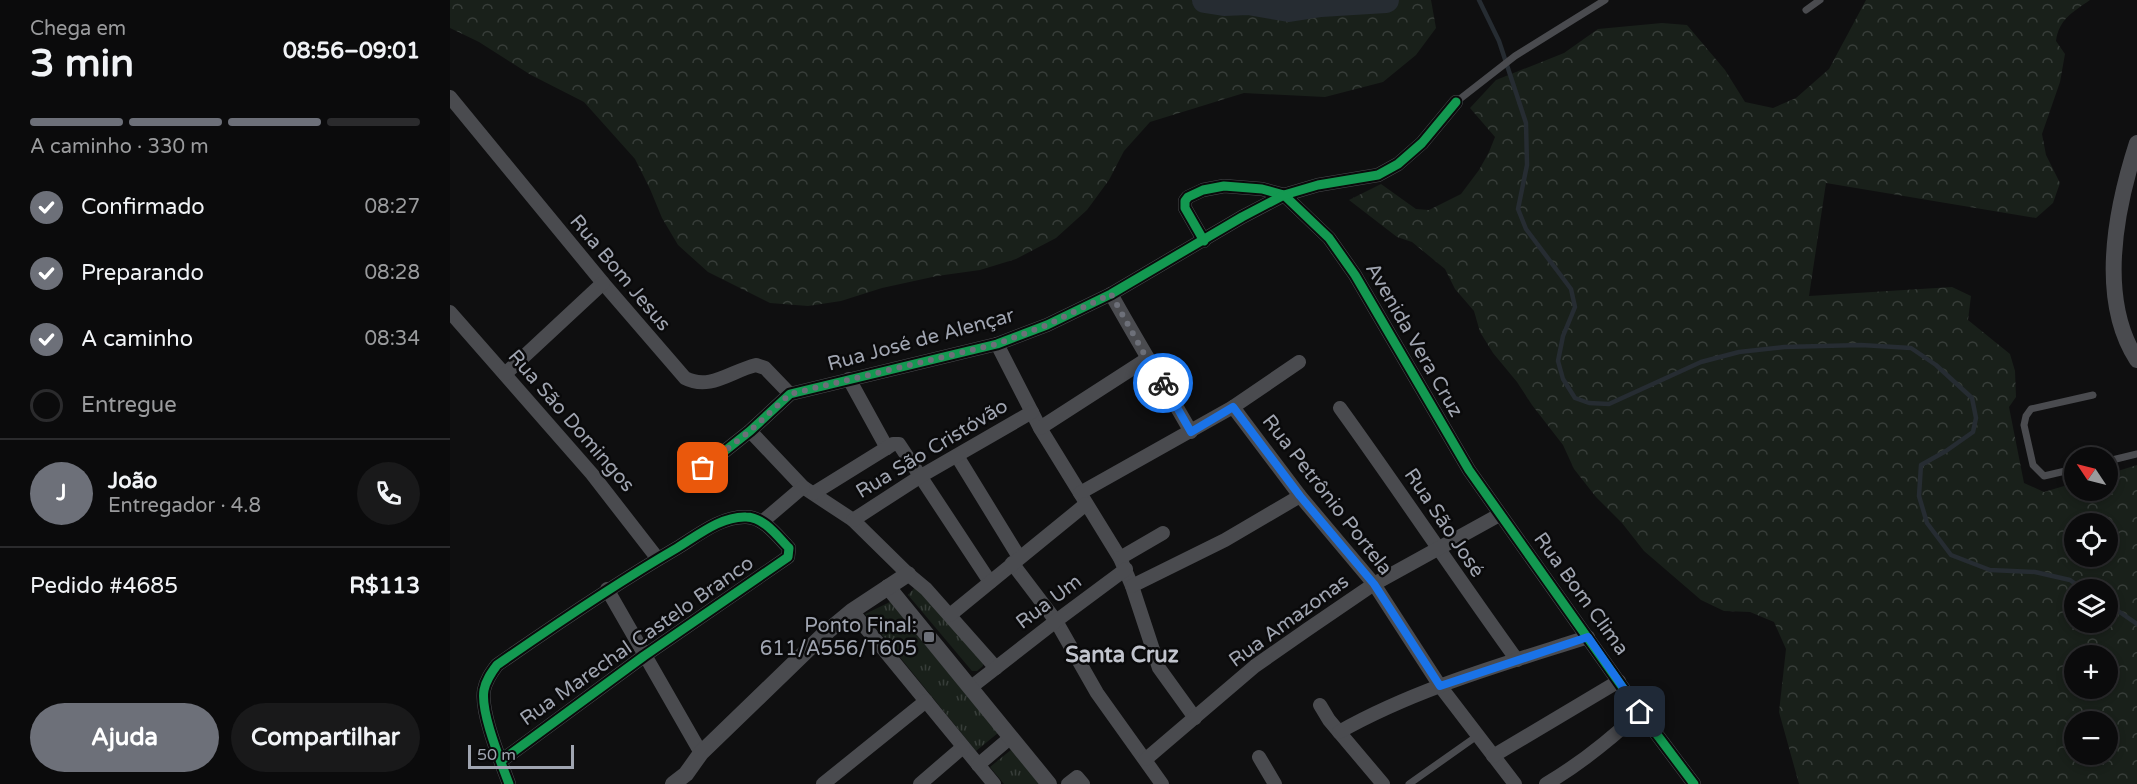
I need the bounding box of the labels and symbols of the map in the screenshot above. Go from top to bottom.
street label: Rua Bom Jesus [564,210,676,336]
street label: Avenida Vera Cruz [1360,259,1468,421]
street label: Rua José de Alençar [825,303,1017,376]
street label: Rua São Domingos [503,345,639,497]
courier [1133,353,1193,413]
street label: Rua São Cristóvão [852,394,1012,504]
street label: Rua Petrônio Portela [1257,410,1397,580]
pin [677,442,728,493]
north arrow [2064,447,2118,501]
street label: Rua São José [1399,464,1489,582]
street label: Rua Bom Clima [1528,528,1634,660]
street label: Rua Marechal Castelo Branco [516,551,758,731]
street label: Rua Amazonas [1224,569,1354,673]
street label: Rua Um [1011,570,1087,634]
place label: Ponto Final: 611/A556/T605 [760,614,917,661]
marker: Ponto Final: 611/A556/T605 [922,630,936,644]
district label: Santa Cruz [1065,642,1179,668]
pin [1614,686,1665,737]
scale bar [468,742,574,770]

